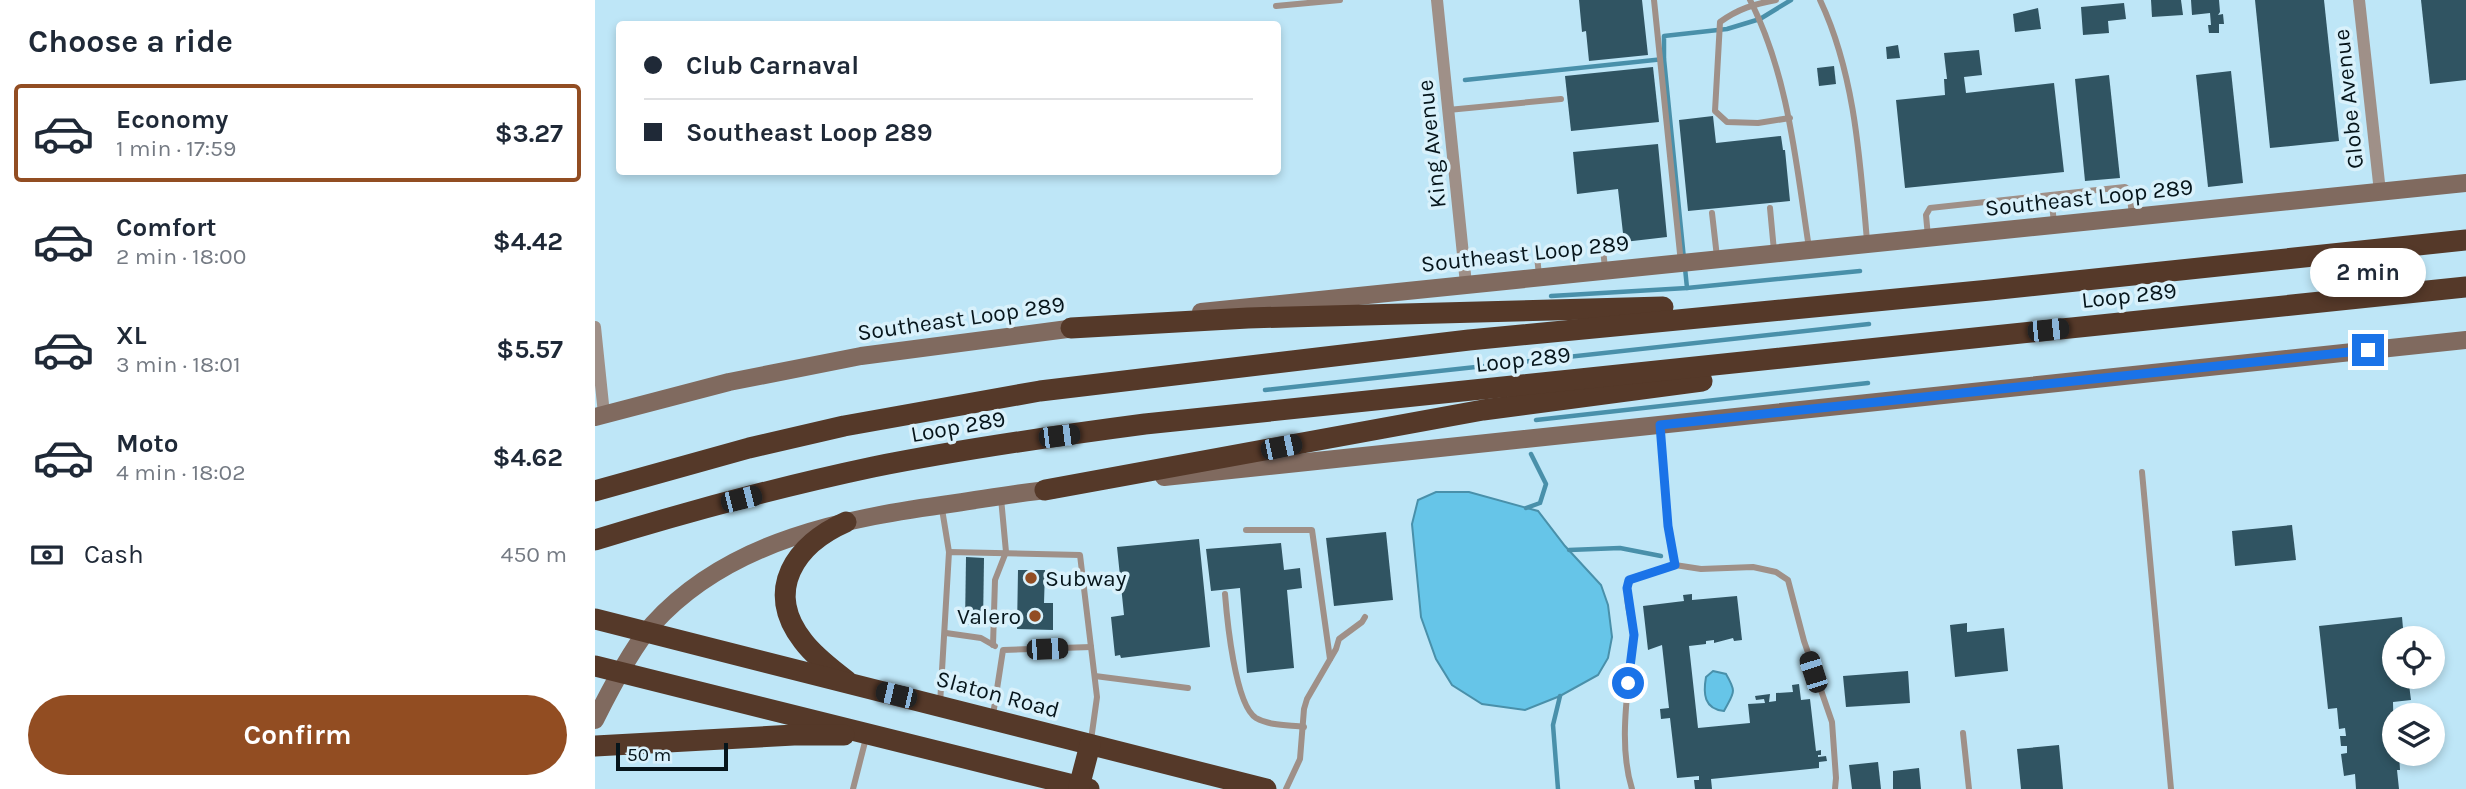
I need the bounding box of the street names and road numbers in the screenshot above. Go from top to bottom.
street label: Globe Avenue [2328,28,2369,170]
street label: King Avenue [1411,78,1452,209]
street label: Southeast Loop 289 [1984,173,2194,222]
street label: Southeast Loop 289 [1420,229,1630,278]
street label: Loop 289 [2080,277,2178,314]
street label: Southeast Loop 289 [856,291,1067,346]
street label: Loop 289 [1474,341,1572,378]
street label: Loop 289 [909,405,1008,448]
street label: Slaton Road [933,665,1062,724]

